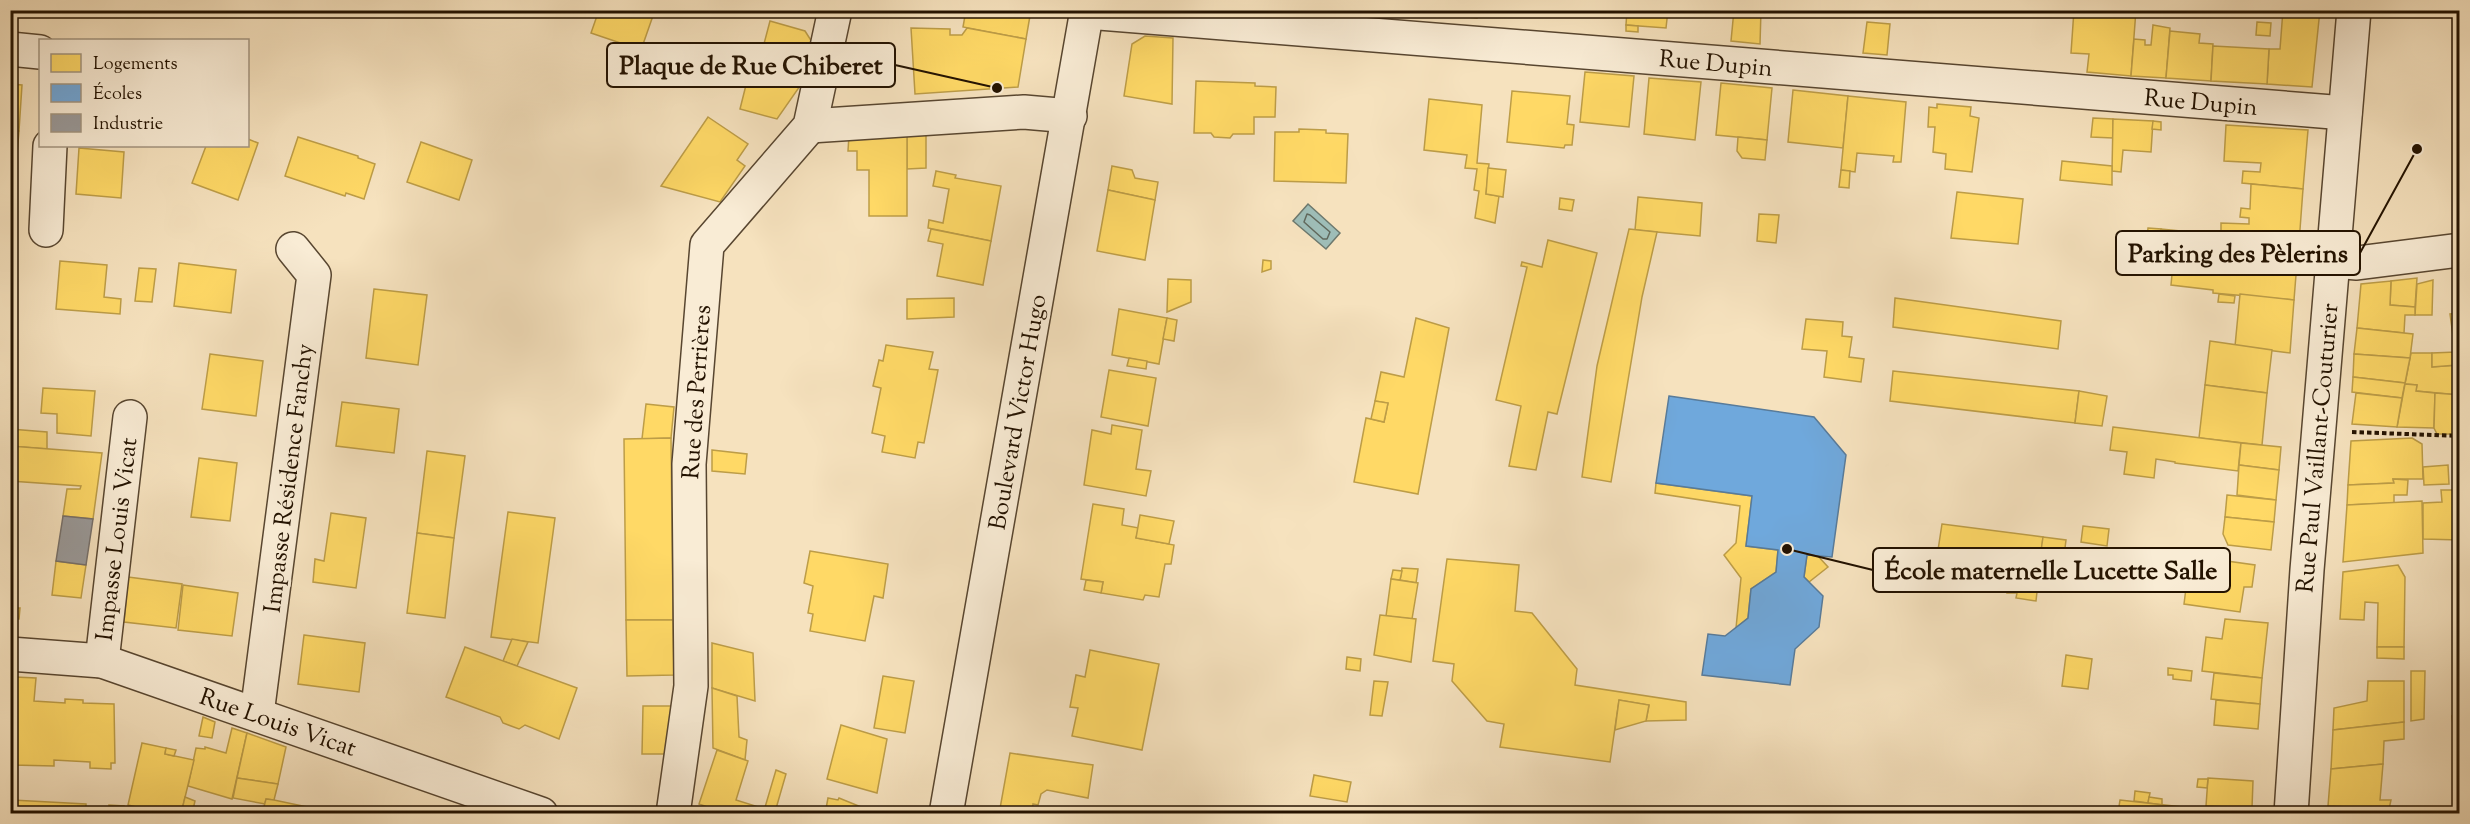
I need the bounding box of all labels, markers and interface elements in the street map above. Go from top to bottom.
legend [39,39,249,147]
callout: Plaque de Rue Chiberet [607,43,895,87]
street label: Rue Dupin [1658,43,1774,87]
text: Plaque de Rue Chiberet [619,49,883,86]
text: Logements [93,52,178,78]
text: Écoles [93,82,142,108]
street label: Rue Dupin [2143,82,2259,126]
text: Industrie [93,112,163,138]
callout: Parking des Pèlerins [2116,231,2360,275]
text: Parking des Pèlerins [2128,237,2348,274]
street label: Boulevard Victor Hugo [982,292,1056,533]
street label: Rue Paul Vaillant-Couturier [2289,302,2349,594]
street label: Rue des Perrières [675,304,721,481]
street label: Impasse Résidence Fanchy [257,342,323,615]
street label: Impasse Louis Vicat [89,436,147,643]
callout: École maternelle Lucette Salle [1873,548,2230,592]
text: École maternelle Lucette Salle [1885,554,2217,591]
street label: Rue Louis Vicat [194,681,360,767]

